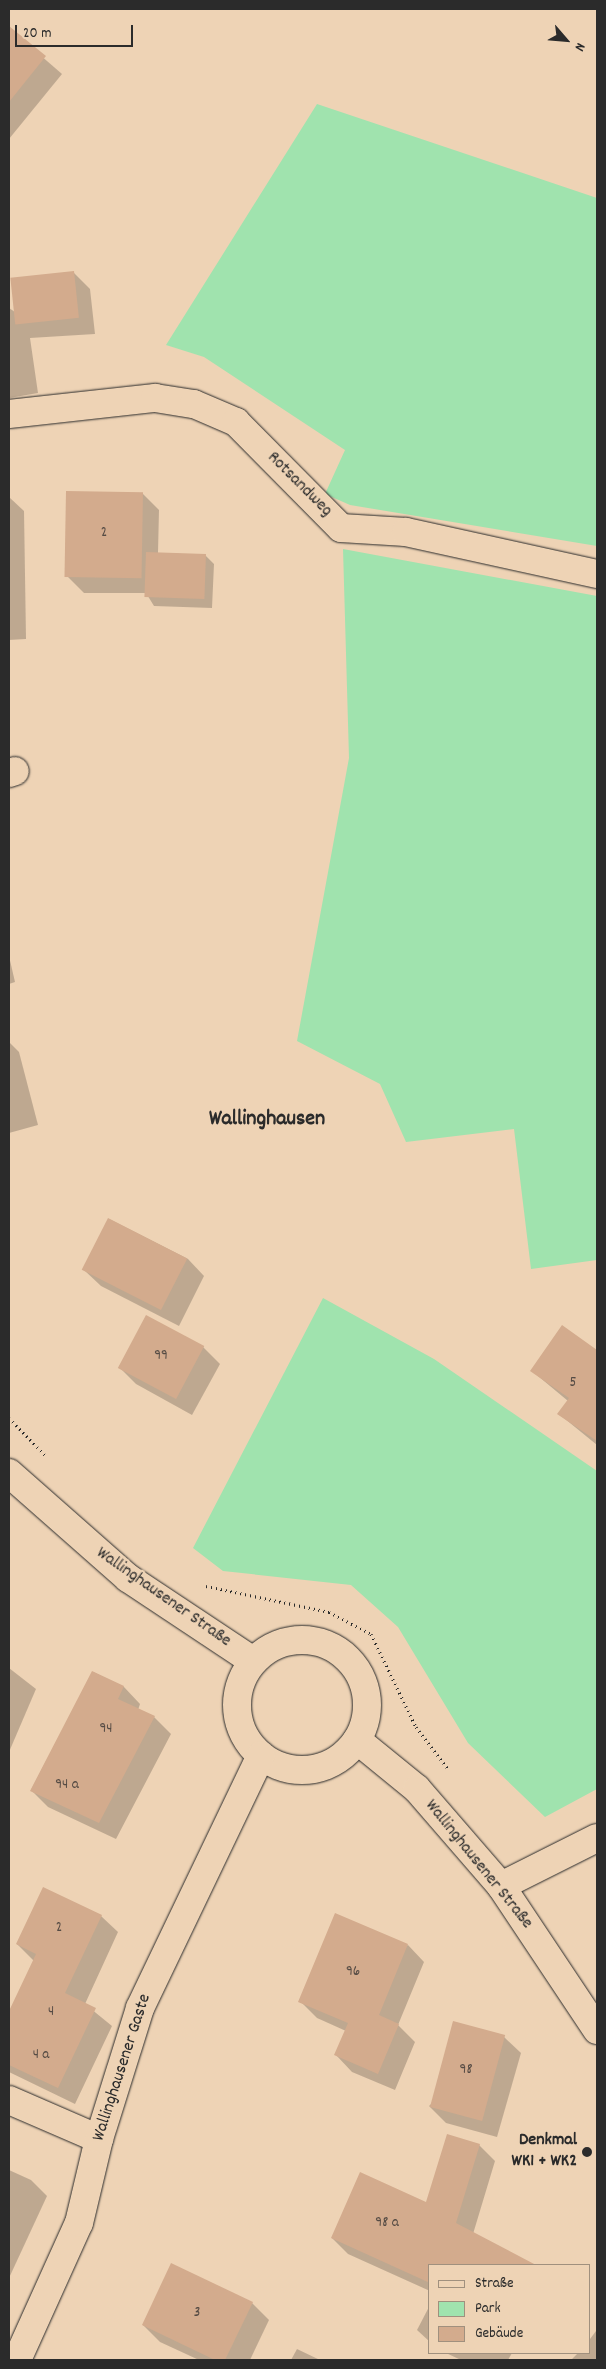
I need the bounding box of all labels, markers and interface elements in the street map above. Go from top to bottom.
scale bar [18,15,135,47]
north arrow [541,15,591,65]
text: 20 m [23,23,51,45]
text: N [569,39,590,54]
street label: Rotsandweg [262,448,336,522]
house number: 2 [101,525,107,543]
district label: Wallinghausen [209,1107,325,1133]
house number: 99 [154,1348,168,1366]
house number: 5 [570,1375,576,1393]
street label: Wallinghausener Straße [91,1543,235,1653]
house number: 94 [99,1721,113,1739]
house number: 94 a [55,1777,79,1795]
street label: Wallinghausener Straße [419,1796,537,1934]
house number: 2 [56,1920,62,1938]
house number: 96 [346,1964,360,1982]
street label: Wallinghausener Gaste [89,1992,157,2144]
house number: 4 [48,2004,54,2022]
house number: 4 a [33,2047,49,2065]
house number: 98 [460,2062,472,2080]
place label: Denkmal WK1 + WK2 [512,2131,577,2174]
marker: Denkmal WK1 + WK2 [581,2146,593,2158]
house number: 98 a [375,2215,399,2233]
legend [428,2264,591,2354]
text: Straße [475,2273,513,2295]
text: Park [475,2298,501,2320]
house number: 3 [194,2305,200,2323]
text: Gebäude [475,2323,523,2345]

